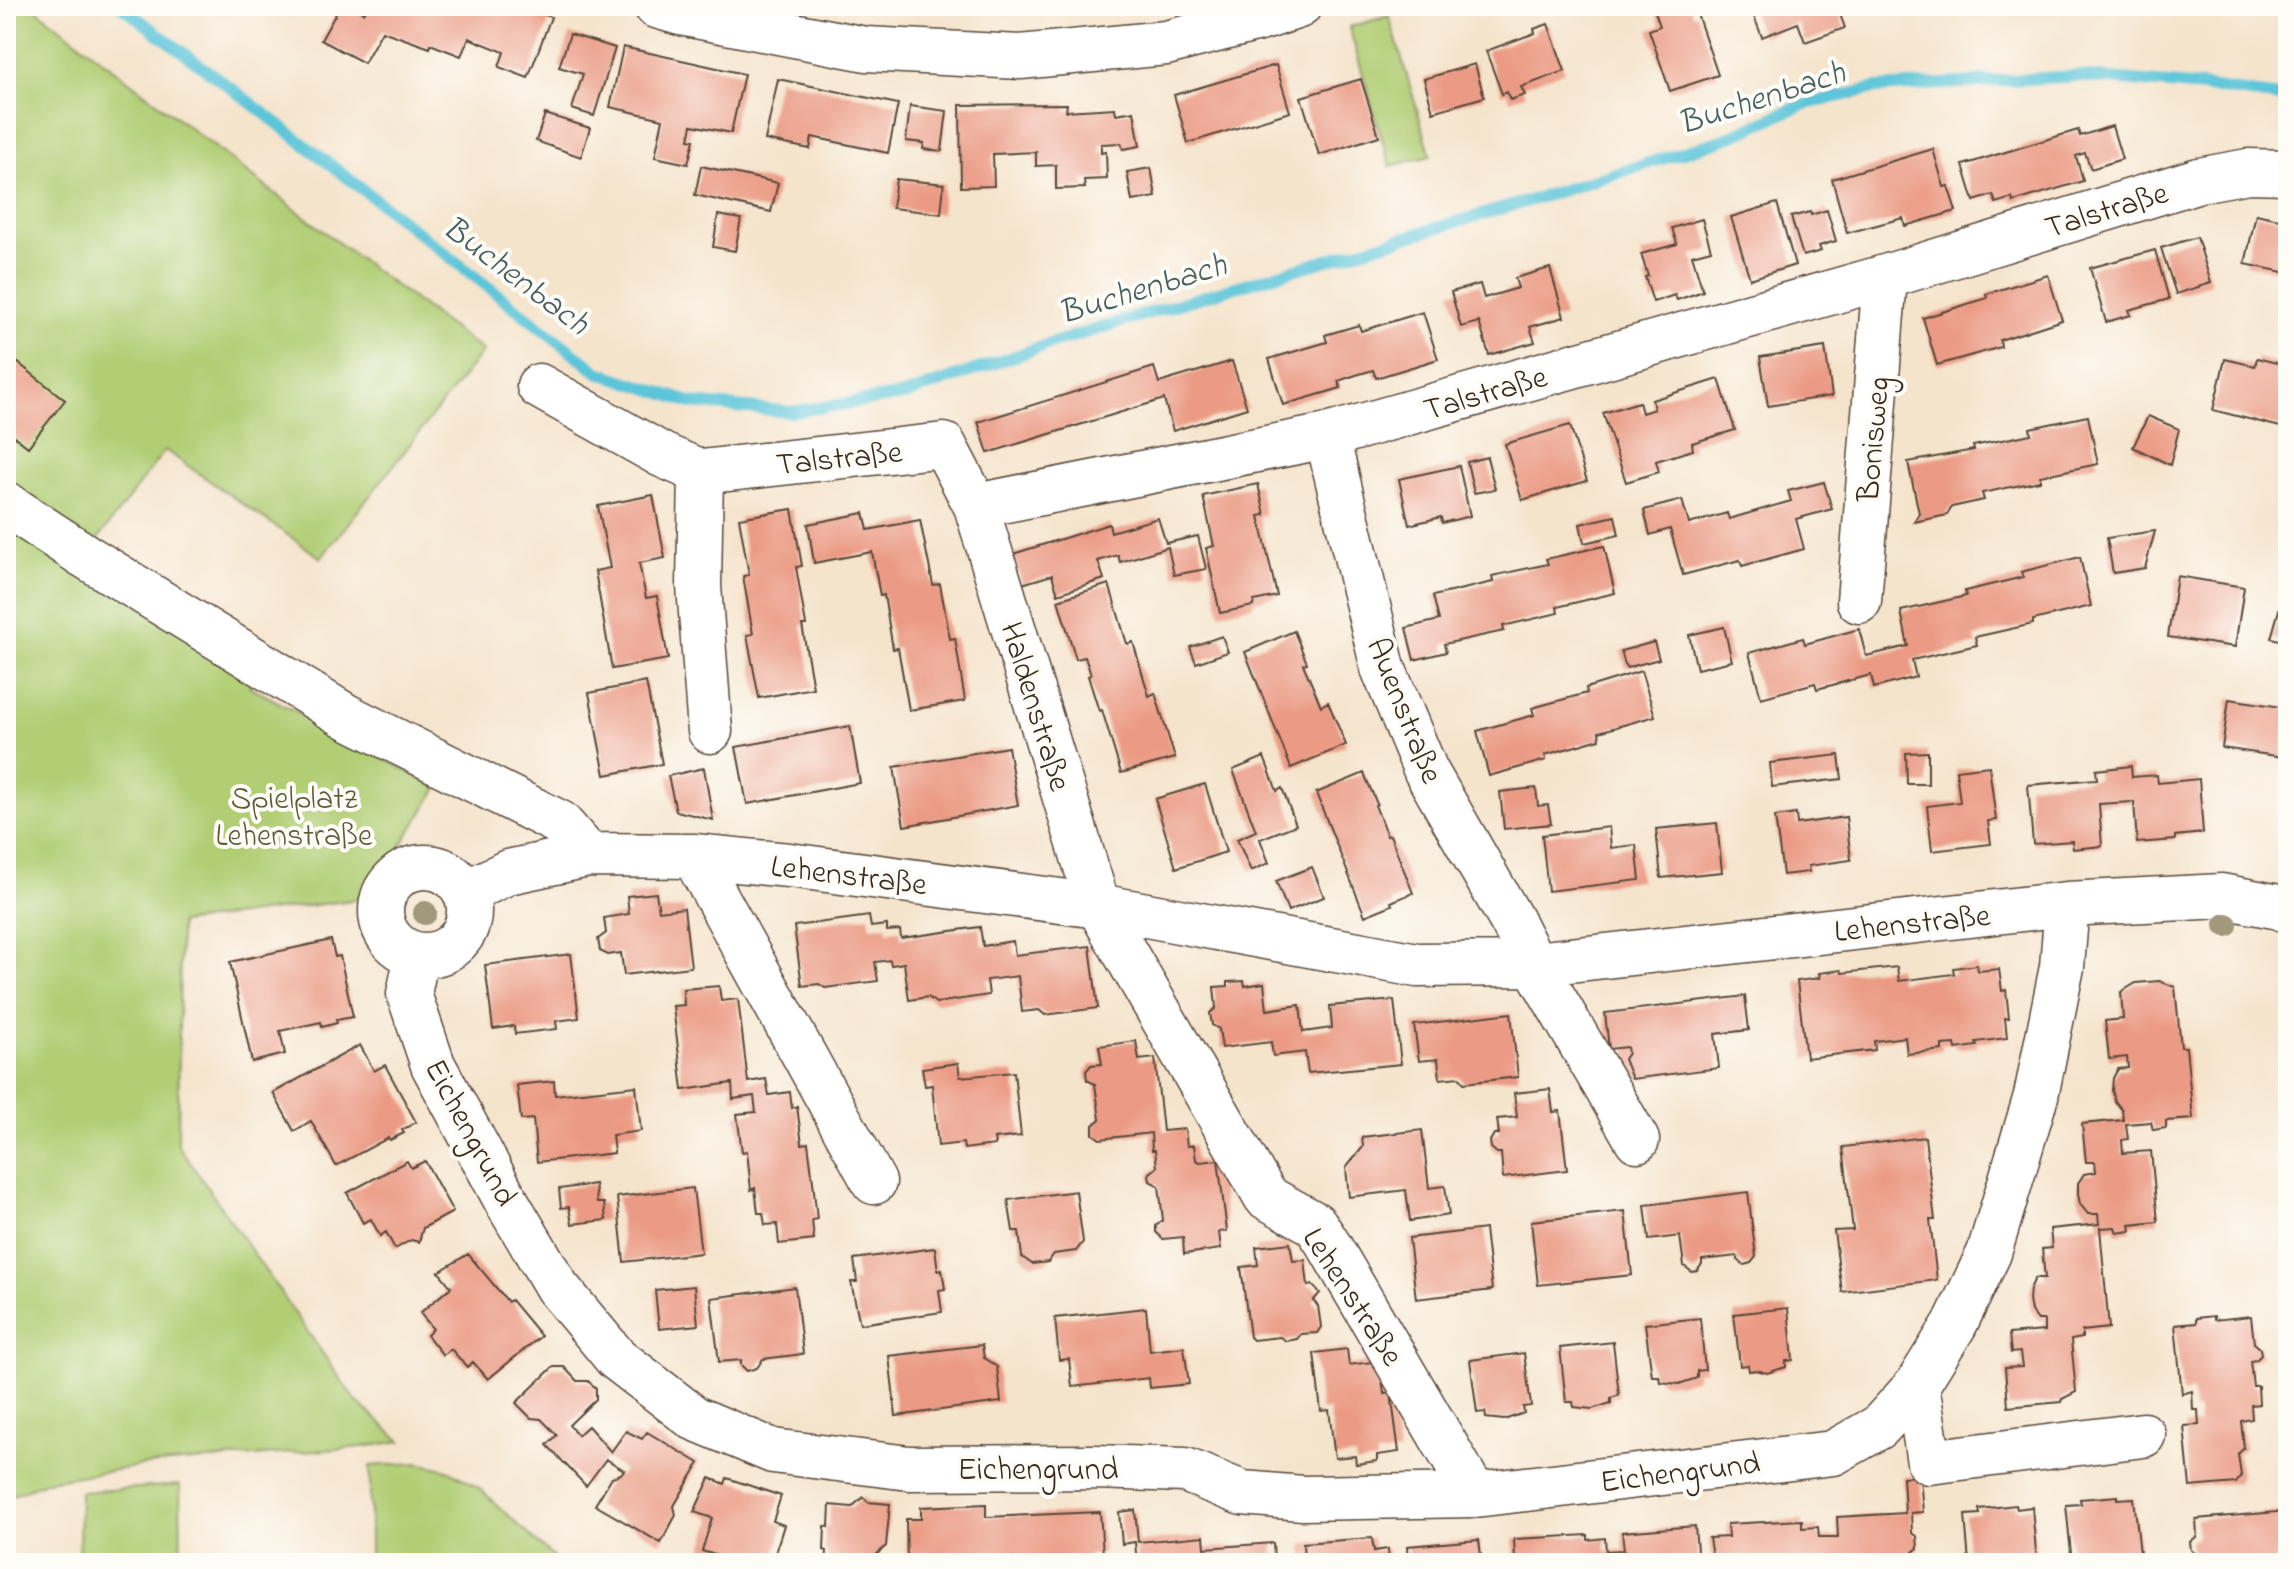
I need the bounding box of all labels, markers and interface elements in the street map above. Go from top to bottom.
water label: Buchenbach [1672,49,1853,150]
street label: Talstraße [2040,171,2175,253]
water label: Buchenbach [430,205,599,350]
water label: Buchenbach [1053,241,1234,340]
street label: Talstraße [1419,355,1554,435]
street label: Bonisweg [1847,375,1904,505]
street label: Talstraße [774,430,905,490]
street label: Haldenstraße [986,617,1082,798]
street label: Auenstraße [1352,631,1454,792]
park label: Spielplatz Lehenstraße [216,777,373,861]
street label: Lehenstraße [768,845,930,910]
street label: Lehenstraße [1832,894,1993,957]
street label: Eichengrund [410,1052,527,1216]
street label: Lehenstraße [1289,1219,1414,1377]
street label: Eichengrund [1598,1441,1763,1508]
street label: Eichengrund [958,1448,1118,1495]

